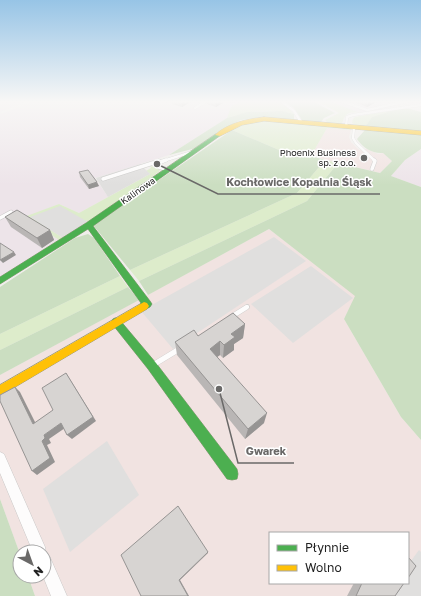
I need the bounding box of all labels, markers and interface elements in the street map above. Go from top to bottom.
place label: Phoenix Business sp. z o.o. [280,147,356,168]
marker: Phoenix Business sp. z o.o. [359,153,369,163]
callout: Kochłowice Kopalnia Śląsk [218,171,380,194]
street label: Kalinowa [118,175,157,206]
text: Kochłowice Kopalnia Śląsk [226,175,372,188]
callout: Gwarek [238,440,294,463]
text: Gwarek [246,444,287,457]
legend [269,532,409,584]
text: Płynnie [305,540,349,555]
north arrow [12,544,52,584]
text: Wolno [305,560,342,575]
text: N [31,564,46,580]

